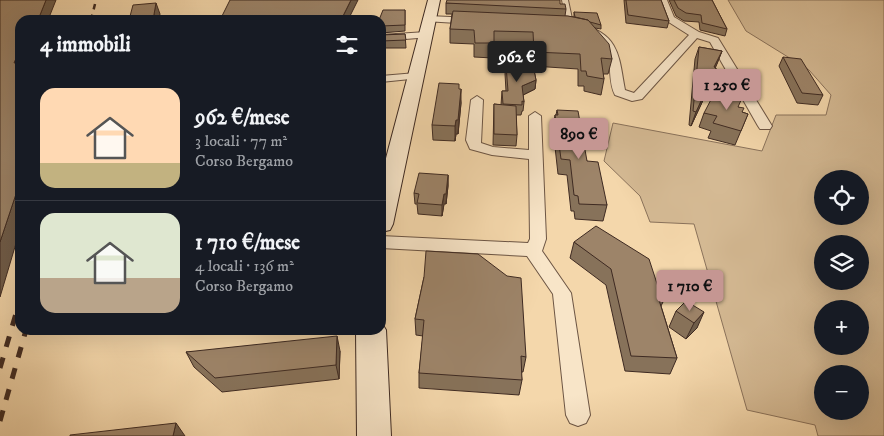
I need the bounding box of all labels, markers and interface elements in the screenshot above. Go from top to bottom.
icon: filters [333,31,361,59]
text: 4 immobili [40,32,131,58]
pin: 962 € [482,41,552,83]
text: 962 € [499,47,535,67]
pin: 1 250 € [681,68,773,111]
text: 1 250 € [704,75,750,95]
text: 962 €/mese [195,105,289,131]
icon: home [80,108,140,168]
pin: 890 € [544,118,614,160]
text: 890 € [560,124,598,144]
text: 3 locali · 77 m² [195,131,287,151]
text: Corso Bergamo [195,151,293,171]
map controls [814,170,869,420]
button: locate [814,170,869,225]
text: 1 710 €/mese [195,230,300,256]
icon: home [80,233,140,293]
button: layers [814,235,869,290]
text: 4 locali · 136 m² [195,256,294,276]
pin: 1 710 € [644,270,736,312]
text: Corso Bergamo [195,276,293,296]
text: 1 710 € [668,276,712,296]
button: + [814,300,869,355]
button: − [814,365,869,420]

